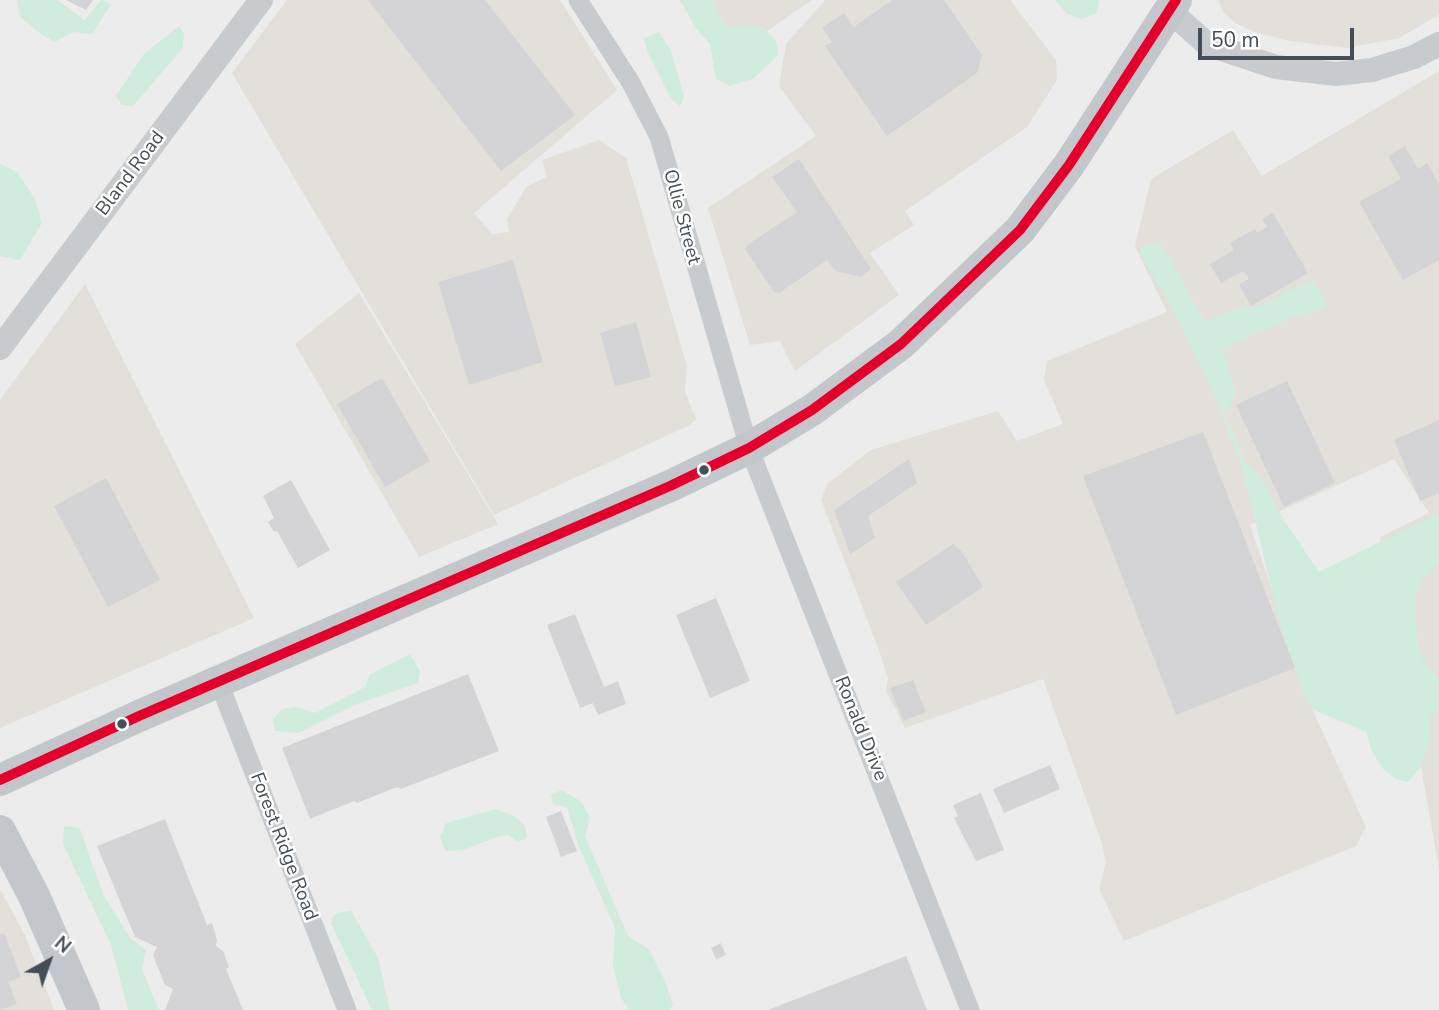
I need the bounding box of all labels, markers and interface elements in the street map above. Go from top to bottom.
scale bar [1201,14,1357,58]
text: 50 m [1211,26,1260,54]
street label: Bland Road [92,127,170,221]
street label: Ollie Street [657,167,705,267]
unlabelled marker [697,463,711,477]
street label: Ronald Drive [829,674,891,784]
unlabelled marker [115,717,129,731]
street label: Forest Ridge Road [244,770,322,924]
north arrow [14,926,84,996]
text: N [49,930,76,959]

